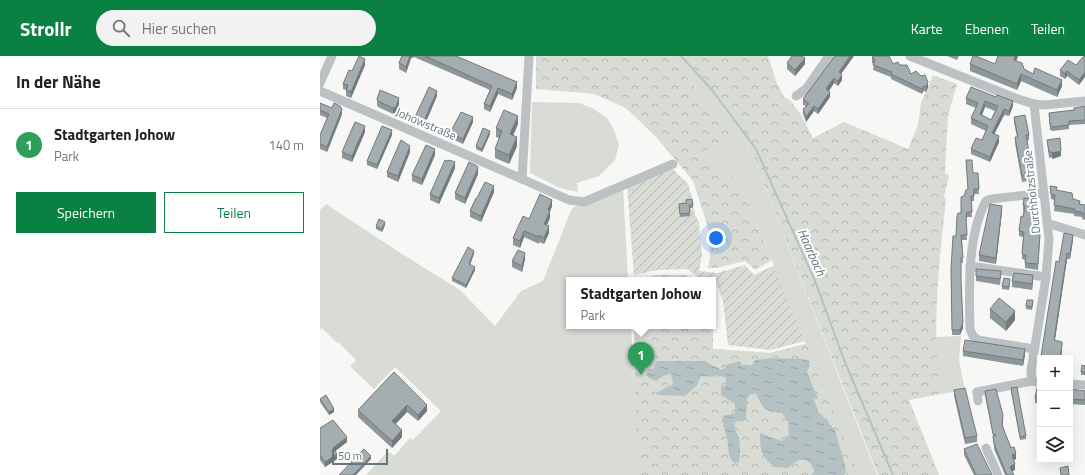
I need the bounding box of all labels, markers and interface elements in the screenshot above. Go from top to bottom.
search box [96,10,376,46]
text: Strollr [20,14,72,43]
icon: search [110,17,132,39]
text: Hier suchen [142,17,216,40]
text: Karte [911,18,943,39]
text: Ebenen [965,18,1009,39]
text: Teilen [1031,18,1065,39]
text: In der Nähe [16,69,101,95]
street label: Johowstraße [393,102,460,145]
text: Stadtgarten Johow [54,123,175,146]
text: 1 [25,135,33,155]
text: 140 m [268,135,304,155]
text: Park [54,146,79,166]
street label: Durchholzstraße [1018,149,1045,235]
button: Speichern [16,192,156,233]
button: Teilen [164,192,304,233]
water label: Haarbach [793,225,831,279]
your location [706,228,726,248]
popup [566,277,716,329]
text: Stadtgarten Johow [580,282,702,305]
text: Park [580,305,605,325]
pin: 1 [628,342,654,375]
map controls [1037,355,1073,463]
button: + [1037,355,1073,391]
button: − [1037,391,1073,427]
button: layers [1037,427,1073,463]
scale bar [332,447,388,466]
text: 50 m [338,448,362,464]

